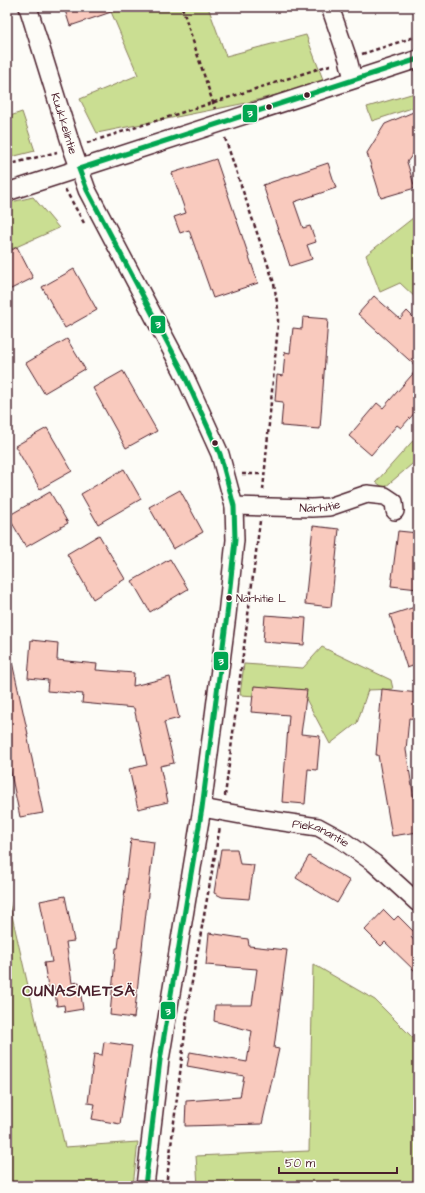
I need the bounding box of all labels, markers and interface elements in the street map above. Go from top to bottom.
unlabelled marker [302,90,312,100]
street label: Kuukkelintie [46,91,82,157]
unlabelled marker [264,102,274,112]
line badge: 3 [242,104,258,123]
text: 3 [246,106,253,121]
line badge: 3 [150,315,166,334]
text: 3 [154,317,161,332]
unlabelled marker [210,438,220,448]
street label: Närhitie [299,496,343,517]
place label: Närhitie L [236,591,286,606]
marker: Närhitie L [224,593,234,603]
line badge: 3 [213,651,229,671]
text: 3 [217,654,224,669]
street label: Piekanantie [291,815,353,852]
district label: OUNASMETSÄ [22,980,136,1002]
line badge: 3 [160,1001,176,1020]
text: 3 [164,1004,171,1019]
scale bar [279,1149,397,1175]
text: 50 m [285,1155,316,1172]

